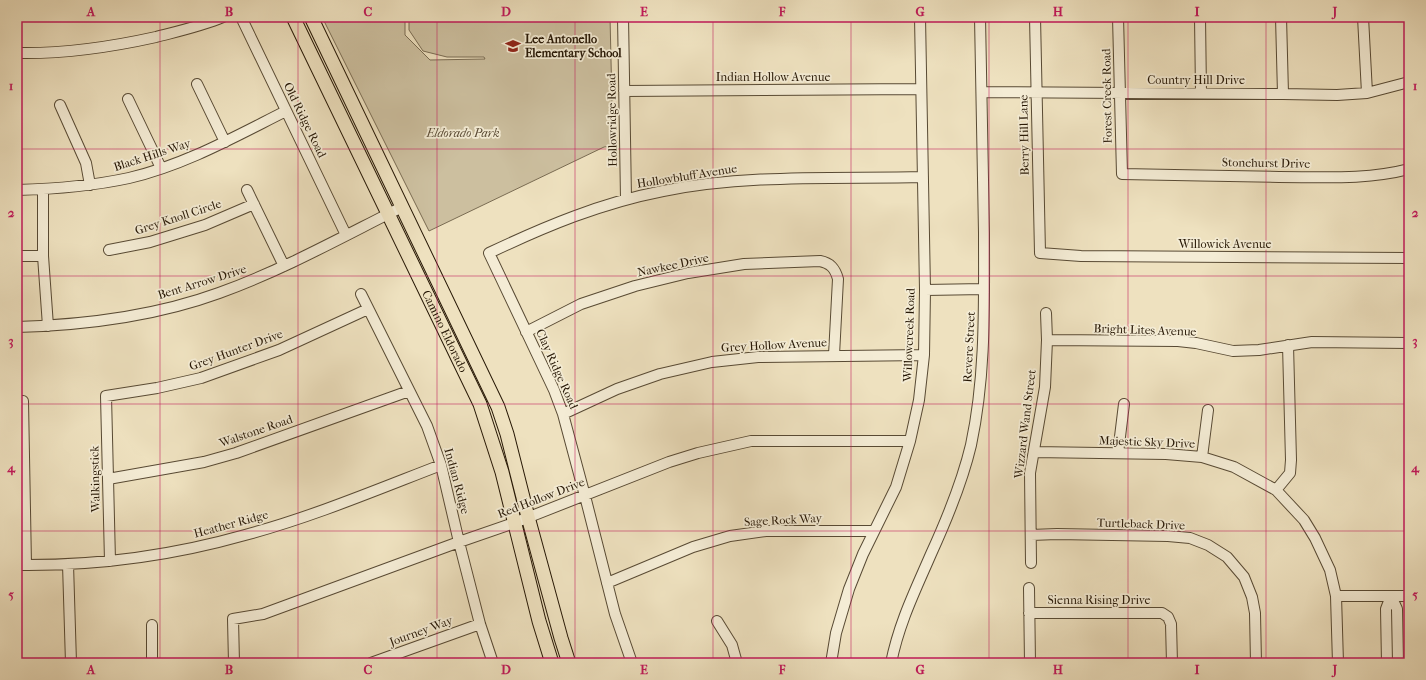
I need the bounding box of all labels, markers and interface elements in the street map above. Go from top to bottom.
text: A [86,4,96,19]
text: B [225,4,234,19]
text: C [364,4,373,19]
text: D [501,4,511,19]
text: E [640,4,648,19]
text: F [778,4,786,19]
text: G [915,4,925,19]
text: H [1053,4,1064,19]
text: I [1194,4,1200,19]
text: J [1331,4,1338,20]
place label: Lee Antonello Elementary School [525,32,622,61]
school or university icon: Lee Antonello Elementary School [504,37,522,55]
street label: Forest Creek Road [1099,48,1115,144]
street label: Indian Hollow Avenue [716,70,830,84]
street label: Hollowridge Road [604,73,620,167]
street label: Country Hill Drive [1147,73,1245,87]
text: 1 [9,78,14,93]
text: 1 [1413,78,1418,93]
street label: Old Ridge Road [281,80,330,160]
street label: Berry Hill Lane [1016,94,1032,176]
park label: Eldorado Park [426,126,499,140]
street label: Black Hills Way [112,136,193,174]
street label: Stonehurst Drive [1222,155,1310,171]
street label: Hollowbluff Avenue [636,161,738,191]
street label: Grey Knoll Circle [133,196,223,238]
text: 2 [8,205,15,220]
text: 2 [1412,205,1419,220]
street label: Willowick Avenue [1178,237,1271,251]
street label: Nawkee Drive [636,251,710,279]
street label: Bent Arrow Drive [156,262,248,302]
street label: Willowcreek Road [900,287,918,383]
street label: Camino Eldorado [419,288,471,374]
street label: Revere Street [960,310,978,383]
street label: Bright Lites Avenue [1093,321,1197,339]
street label: Grey Hunter Drive [187,327,285,373]
street label: Clay Ridge Road [533,327,581,412]
text: 3 [8,333,14,349]
text: 3 [1412,333,1418,349]
street label: Grey Hollow Avenue [721,335,827,355]
street label: Wizzard Wand Street [1011,368,1039,480]
street label: Walstone Road [217,412,295,450]
street label: Majestic Sky Drive [1099,433,1195,451]
street label: Walkingstick [87,445,103,513]
street label: Indian Ridge [441,446,473,516]
text: 4 [6,460,16,476]
text: 4 [1410,460,1420,476]
street label: Red Hollow Drive [495,475,587,521]
street label: Heather Ridge [192,507,270,541]
street label: Sage Rock Way [744,511,823,529]
street label: Turtleback Drive [1097,515,1185,533]
text: 5 [8,587,14,602]
text: 5 [1412,587,1418,602]
street label: Sienna Rising Drive [1047,593,1151,607]
street label: Journey Way [386,613,455,649]
text: A [86,662,96,677]
text: B [225,662,234,677]
text: C [364,662,373,677]
text: D [501,662,511,677]
text: E [640,662,648,677]
text: F [778,662,786,677]
text: G [915,662,925,677]
text: H [1053,662,1064,677]
text: I [1194,662,1200,677]
text: J [1331,662,1338,678]

